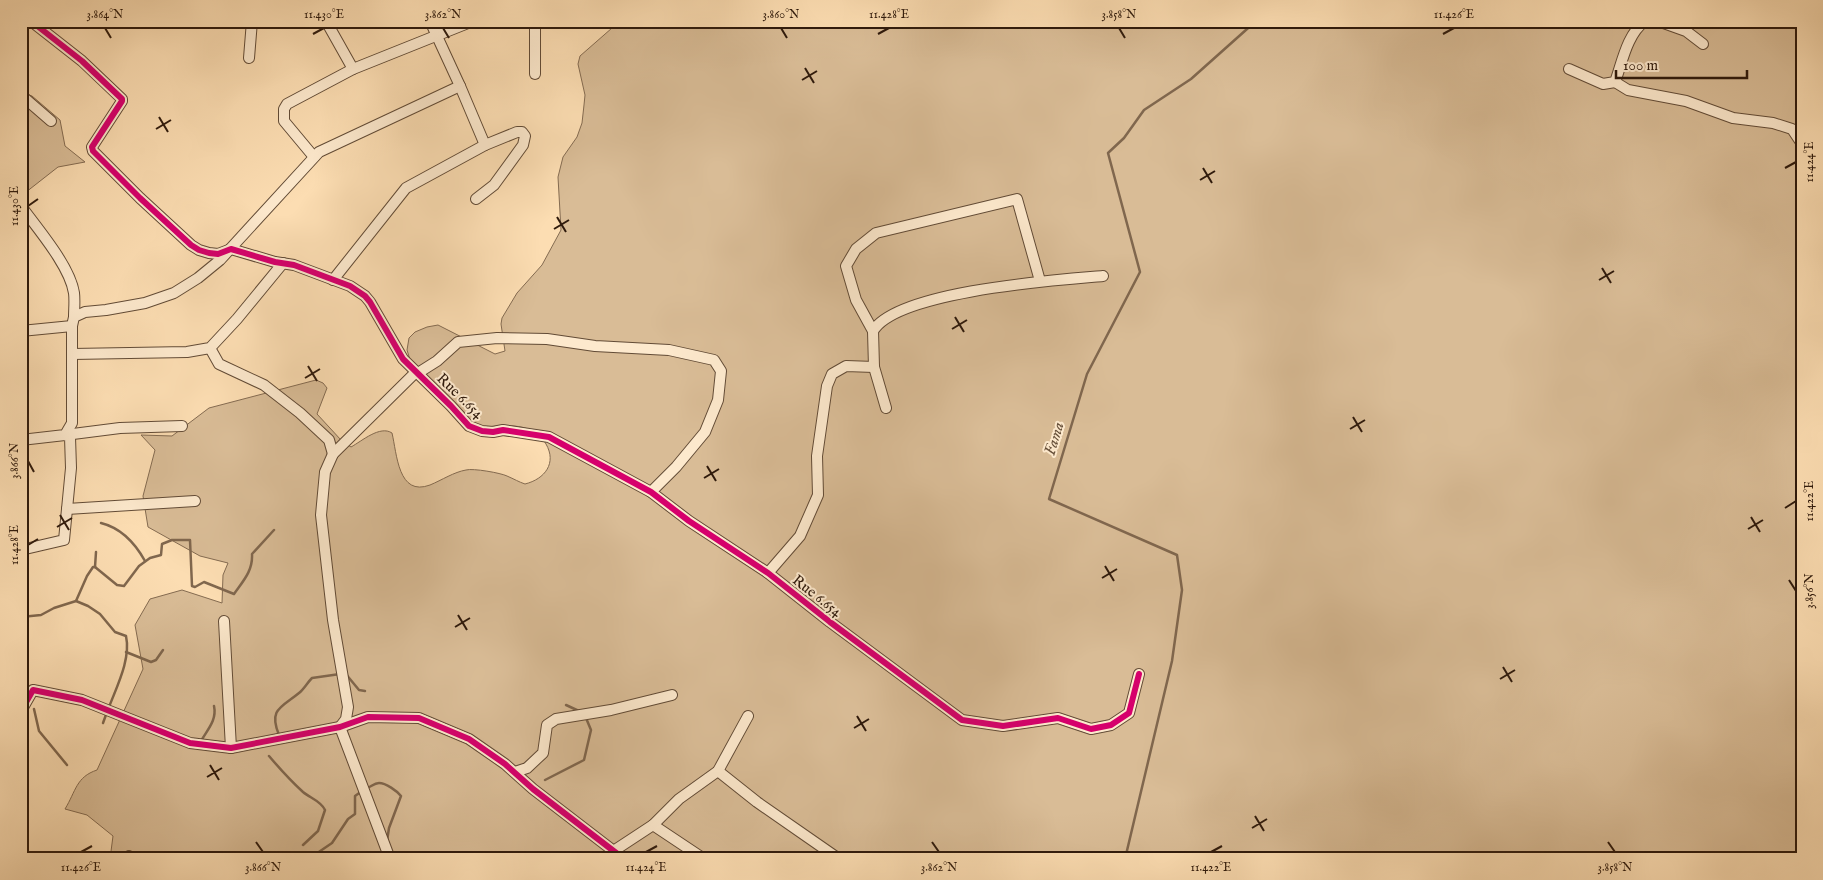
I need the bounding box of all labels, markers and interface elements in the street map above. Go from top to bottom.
text: 3.864°N [87,7,124,22]
text: 11.430°E [304,7,344,22]
text: 3.862°N [425,7,462,22]
text: 3.860°N [763,7,800,22]
text: 11.428°E [869,7,909,22]
text: 3.858°N [1102,7,1137,22]
text: 11.426°E [1434,7,1474,22]
scale bar [1616,48,1747,80]
text: 100 m [1623,56,1659,75]
text: 11.424°E [1802,141,1817,183]
text: 11.430°E [7,186,22,226]
street label: Rue 6.654 [433,369,488,423]
water label: Fama [1040,420,1070,458]
text: 3.866°N [7,442,22,479]
text: 11.422°E [1802,481,1817,521]
text: 11.428°E [7,525,22,565]
street label: Rue 6.654 [788,571,846,622]
text: 3.856°N [1802,573,1817,609]
text: 11.426°E [61,860,101,875]
text: 3.866°N [245,860,282,875]
text: 11.424°E [625,860,667,875]
text: 3.862°N [921,860,958,875]
text: 11.422°E [1191,860,1231,875]
text: 3.858°N [1598,860,1633,875]

